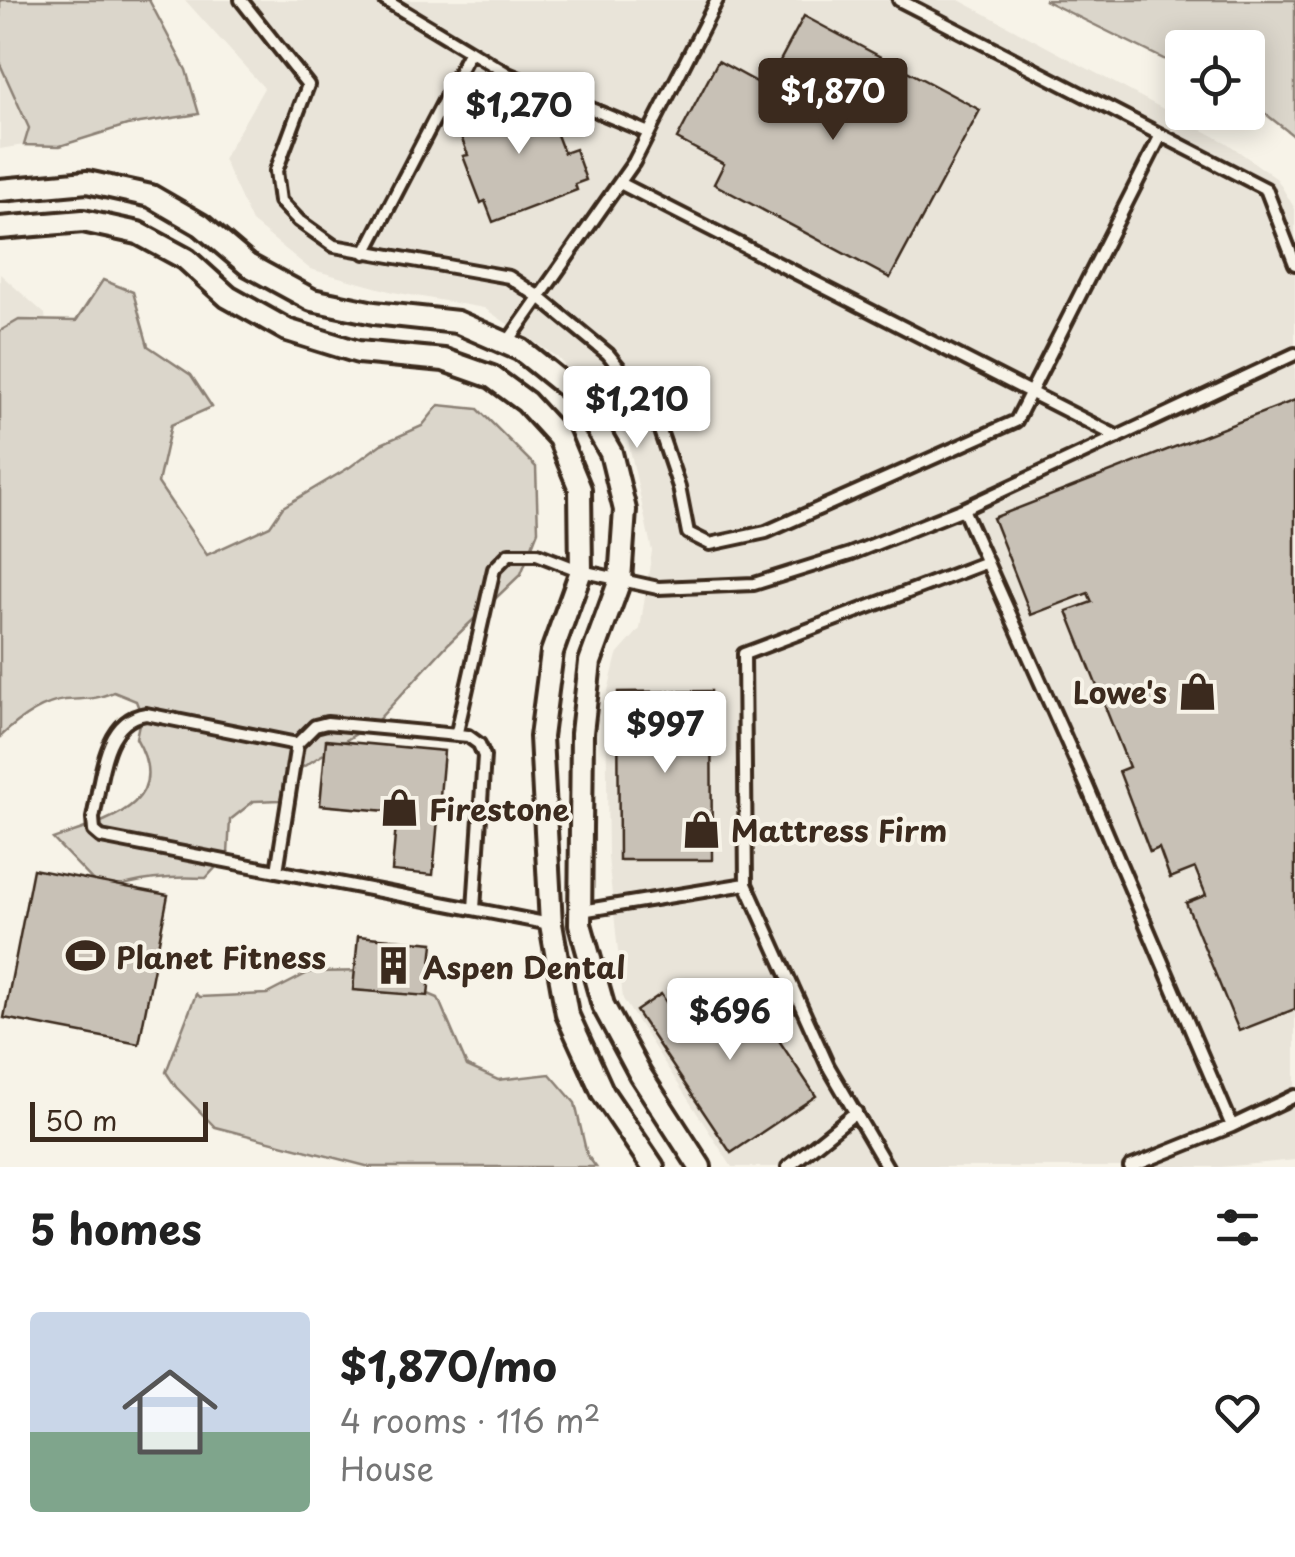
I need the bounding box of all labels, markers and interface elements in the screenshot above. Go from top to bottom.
map controls [1165,30,1265,130]
button: locate [1165,30,1265,130]
pin: $1,870 [752,58,914,143]
text: $1,870 [780,66,886,114]
pin: $1,270 [438,72,600,157]
text: $1,270 [466,80,572,128]
pin: $1,210 [556,366,718,451]
text: $1,210 [585,374,689,422]
place label: Lowe's [1073,669,1167,714]
shop icon: Lowe's [1176,670,1218,712]
pin: $997 [606,691,724,776]
text: $997 [626,699,704,747]
place label: Firestone [429,786,570,831]
shop icon: Firestone [378,787,420,829]
place label: Mattress Firm [731,807,947,852]
shop icon: Mattress Firm [680,808,722,850]
place label: Planet Fitness [116,934,326,979]
sports icon: Planet Fitness [65,935,107,977]
place label: Aspen Dental [423,944,625,989]
building icon: Aspen Dental [372,945,414,987]
pin: $696 [671,978,789,1063]
text: $696 [689,986,771,1034]
scale bar [30,1097,208,1142]
text: 50 m [45,1098,118,1141]
text: 5 homes [30,1196,202,1259]
icon: filters [1210,1200,1265,1255]
text: $1,870/mo [340,1333,557,1396]
icon: home [110,1352,230,1472]
icon: heart [1210,1385,1265,1440]
text: 4 rooms · 116 m² [340,1396,601,1444]
text: House [340,1444,434,1492]

